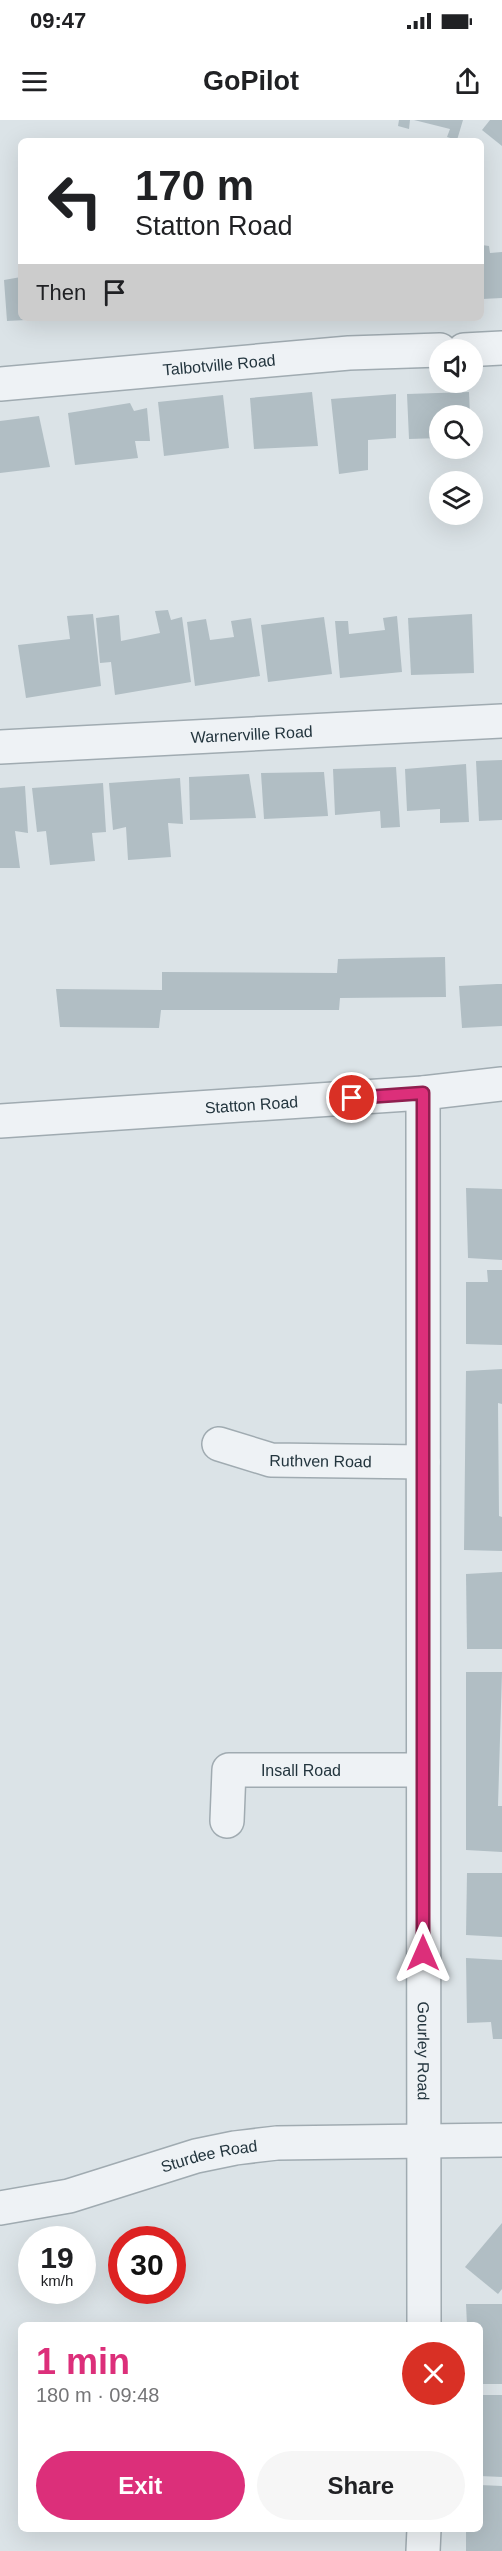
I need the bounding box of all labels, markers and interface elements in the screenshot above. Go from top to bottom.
text: 09:47 [30,8,86,33]
icon: menu [18,65,51,98]
icon: share [451,65,484,98]
text: GoPilot [203,66,299,96]
icon: left [36,162,114,240]
text: 170 m [135,162,254,209]
text: Statton Road [135,211,293,241]
icon: arrive [98,276,131,309]
text: Then [36,280,86,305]
map controls [429,339,483,525]
button: sound [429,339,483,393]
street label: Talbotville Road [162,351,276,378]
button: search [429,405,483,459]
button: layers [429,471,483,525]
street label: Warnerville Road [190,722,313,746]
pin [326,1072,377,1123]
icon: arrive [335,1081,368,1114]
street label: Statton Road [204,1093,299,1116]
street label: Ruthven Road [269,1451,372,1470]
street label: Insall Road [261,1762,341,1779]
position arrow [391,1921,455,1985]
street label: Gourley Road [415,2002,432,2100]
street label: Sturdee Road [159,2137,258,2175]
speed limit sign: 30 [108,2226,186,2304]
text: 19 [40,2241,74,2274]
text: km/h [41,2272,73,2289]
text: 1 min [36,2341,130,2382]
button: close [402,2342,465,2405]
text: 180 m · 09:48 [36,2384,159,2406]
button: Exit [36,2451,245,2520]
button: Share [257,2451,465,2520]

